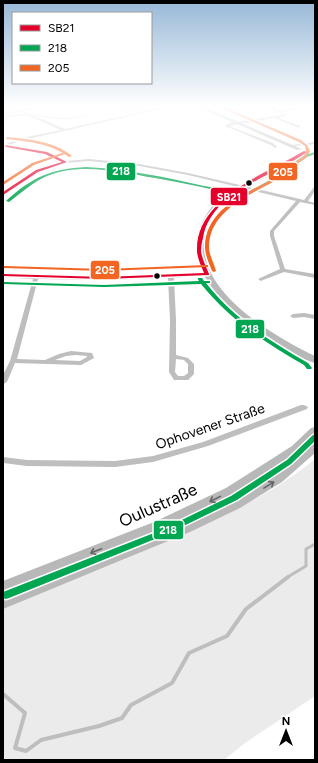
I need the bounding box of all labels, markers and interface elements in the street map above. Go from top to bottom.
legend [12,12,152,84]
text: SB21 [48,21,74,35]
text: 218 [48,41,67,55]
text: 205 [48,61,69,75]
line badge: 218 [106,162,136,181]
line badge: 205 [268,162,298,181]
text: 218 [112,165,130,178]
text: 205 [273,166,293,179]
unlabelled marker [244,178,254,188]
line badge: SB21 [210,187,248,206]
text: SB21 [217,191,241,204]
line badge: 205 [90,260,120,280]
text: 205 [95,264,115,277]
unlabelled marker [152,271,162,281]
line badge: 218 [235,319,265,339]
text: 218 [241,323,259,336]
street label: Ophovener Straße [153,400,267,453]
street label: Oulustraße [116,479,200,531]
one-way arrow [263,480,275,488]
one-way arrow [210,495,222,503]
line badge: 218 [153,520,184,540]
text: 218 [159,524,177,537]
one-way arrow [91,547,103,555]
north arrow [266,711,306,751]
text: N [282,715,290,728]

